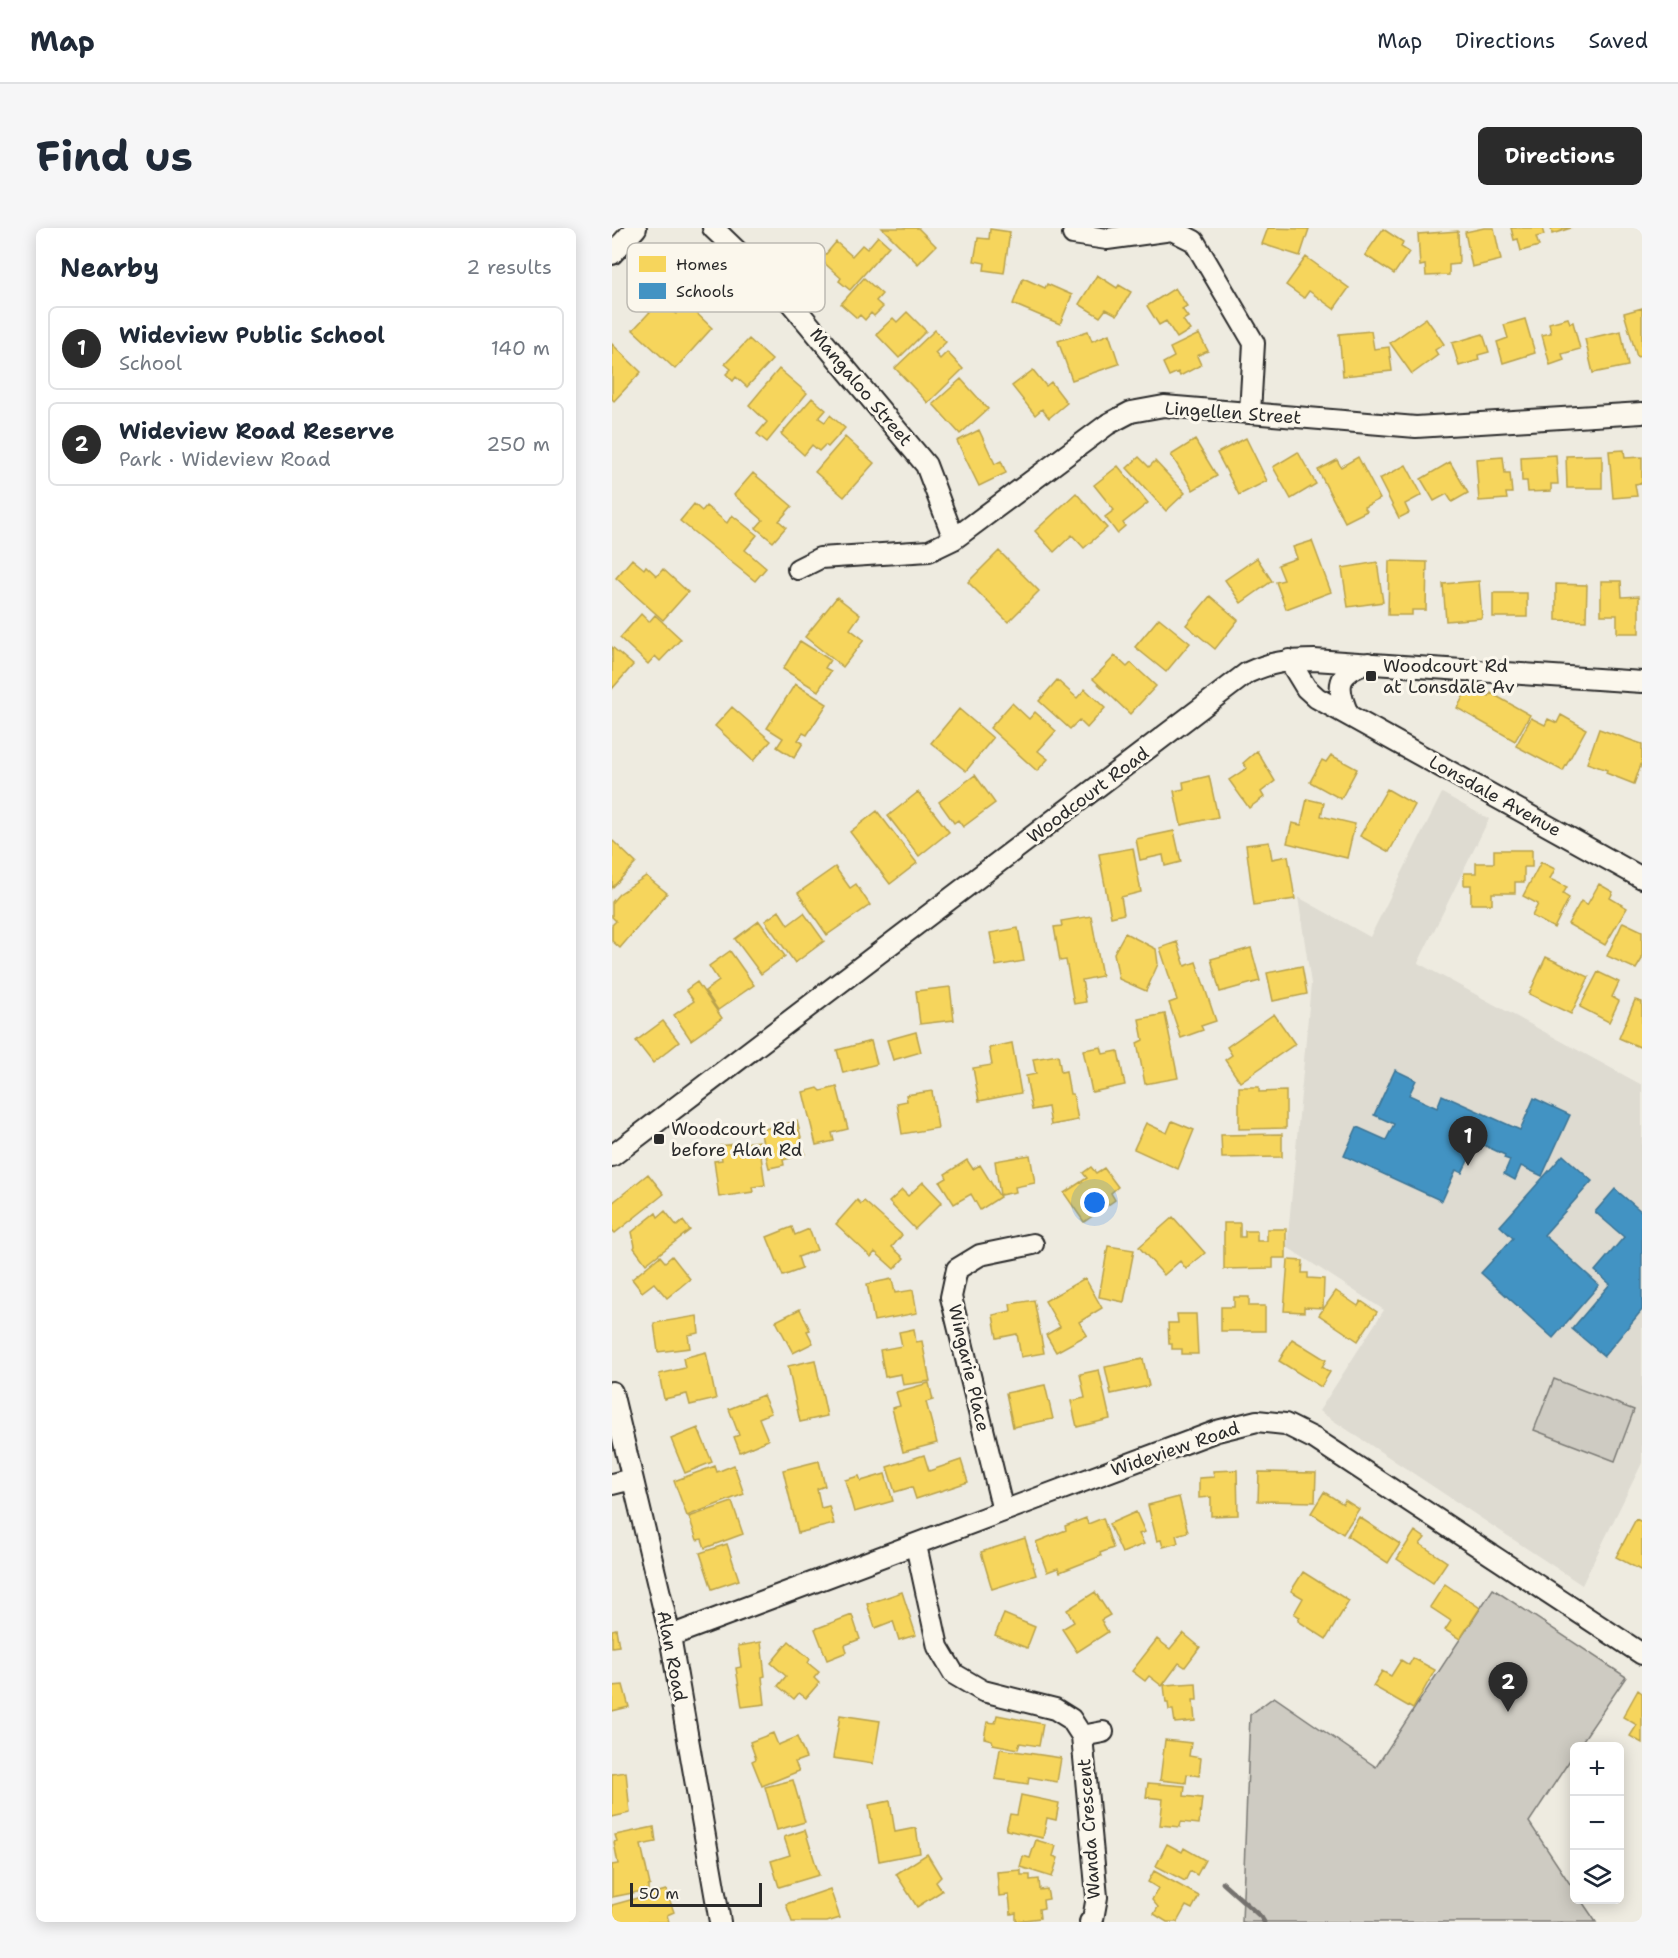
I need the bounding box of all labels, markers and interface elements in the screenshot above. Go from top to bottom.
text: Map [30,22,95,60]
text: Map [1377,27,1422,55]
text: Directions [1455,27,1555,55]
text: Saved [1588,27,1648,55]
button: Directions [1478,127,1642,185]
text: Find us [36,128,193,184]
legend [627,243,825,312]
text: Nearby [60,250,159,285]
text: 2 results [466,254,552,280]
text: Homes [676,254,728,275]
text: Schools [676,281,734,302]
text: Wideview Public School [119,321,385,350]
street label: Mangaloo Street [804,323,918,451]
text: 1 [77,335,86,361]
text: 140 m [491,335,550,361]
text: School [119,350,182,376]
street label: Lingellen Street [1164,396,1302,430]
text: Wideview Road Reserve [119,417,394,446]
text: 2 [75,431,89,457]
text: 250 m [486,431,550,457]
text: Park · Wideview Road [119,446,331,472]
place label: Woodcourt Rd at Lonsdale Av [1383,654,1515,699]
marker: Woodcourt Rd at Lonsdale Av [1364,669,1378,683]
street label: Woodcourt Road [1022,741,1154,849]
street label: Lonsdale Avenue [1425,750,1565,842]
pin: 1 [1448,1116,1488,1166]
place label: Woodcourt Rd before Alan Rd [671,1117,802,1162]
marker: Woodcourt Rd before Alan Rd [652,1132,666,1146]
your location [1080,1188,1109,1217]
street label: Wingarie Place [943,1302,995,1434]
street label: Wideview Road [1108,1416,1242,1482]
street label: Alan Road [651,1609,693,1703]
pin: 2 [1488,1662,1528,1712]
map controls [1570,1742,1624,1904]
button: + [1570,1742,1624,1796]
street label: Wanda Crescent [1072,1757,1106,1900]
button: − [1570,1796,1624,1850]
button: layers [1570,1850,1624,1904]
scale bar [630,1880,762,1908]
text: 50 m [639,1883,679,1904]

